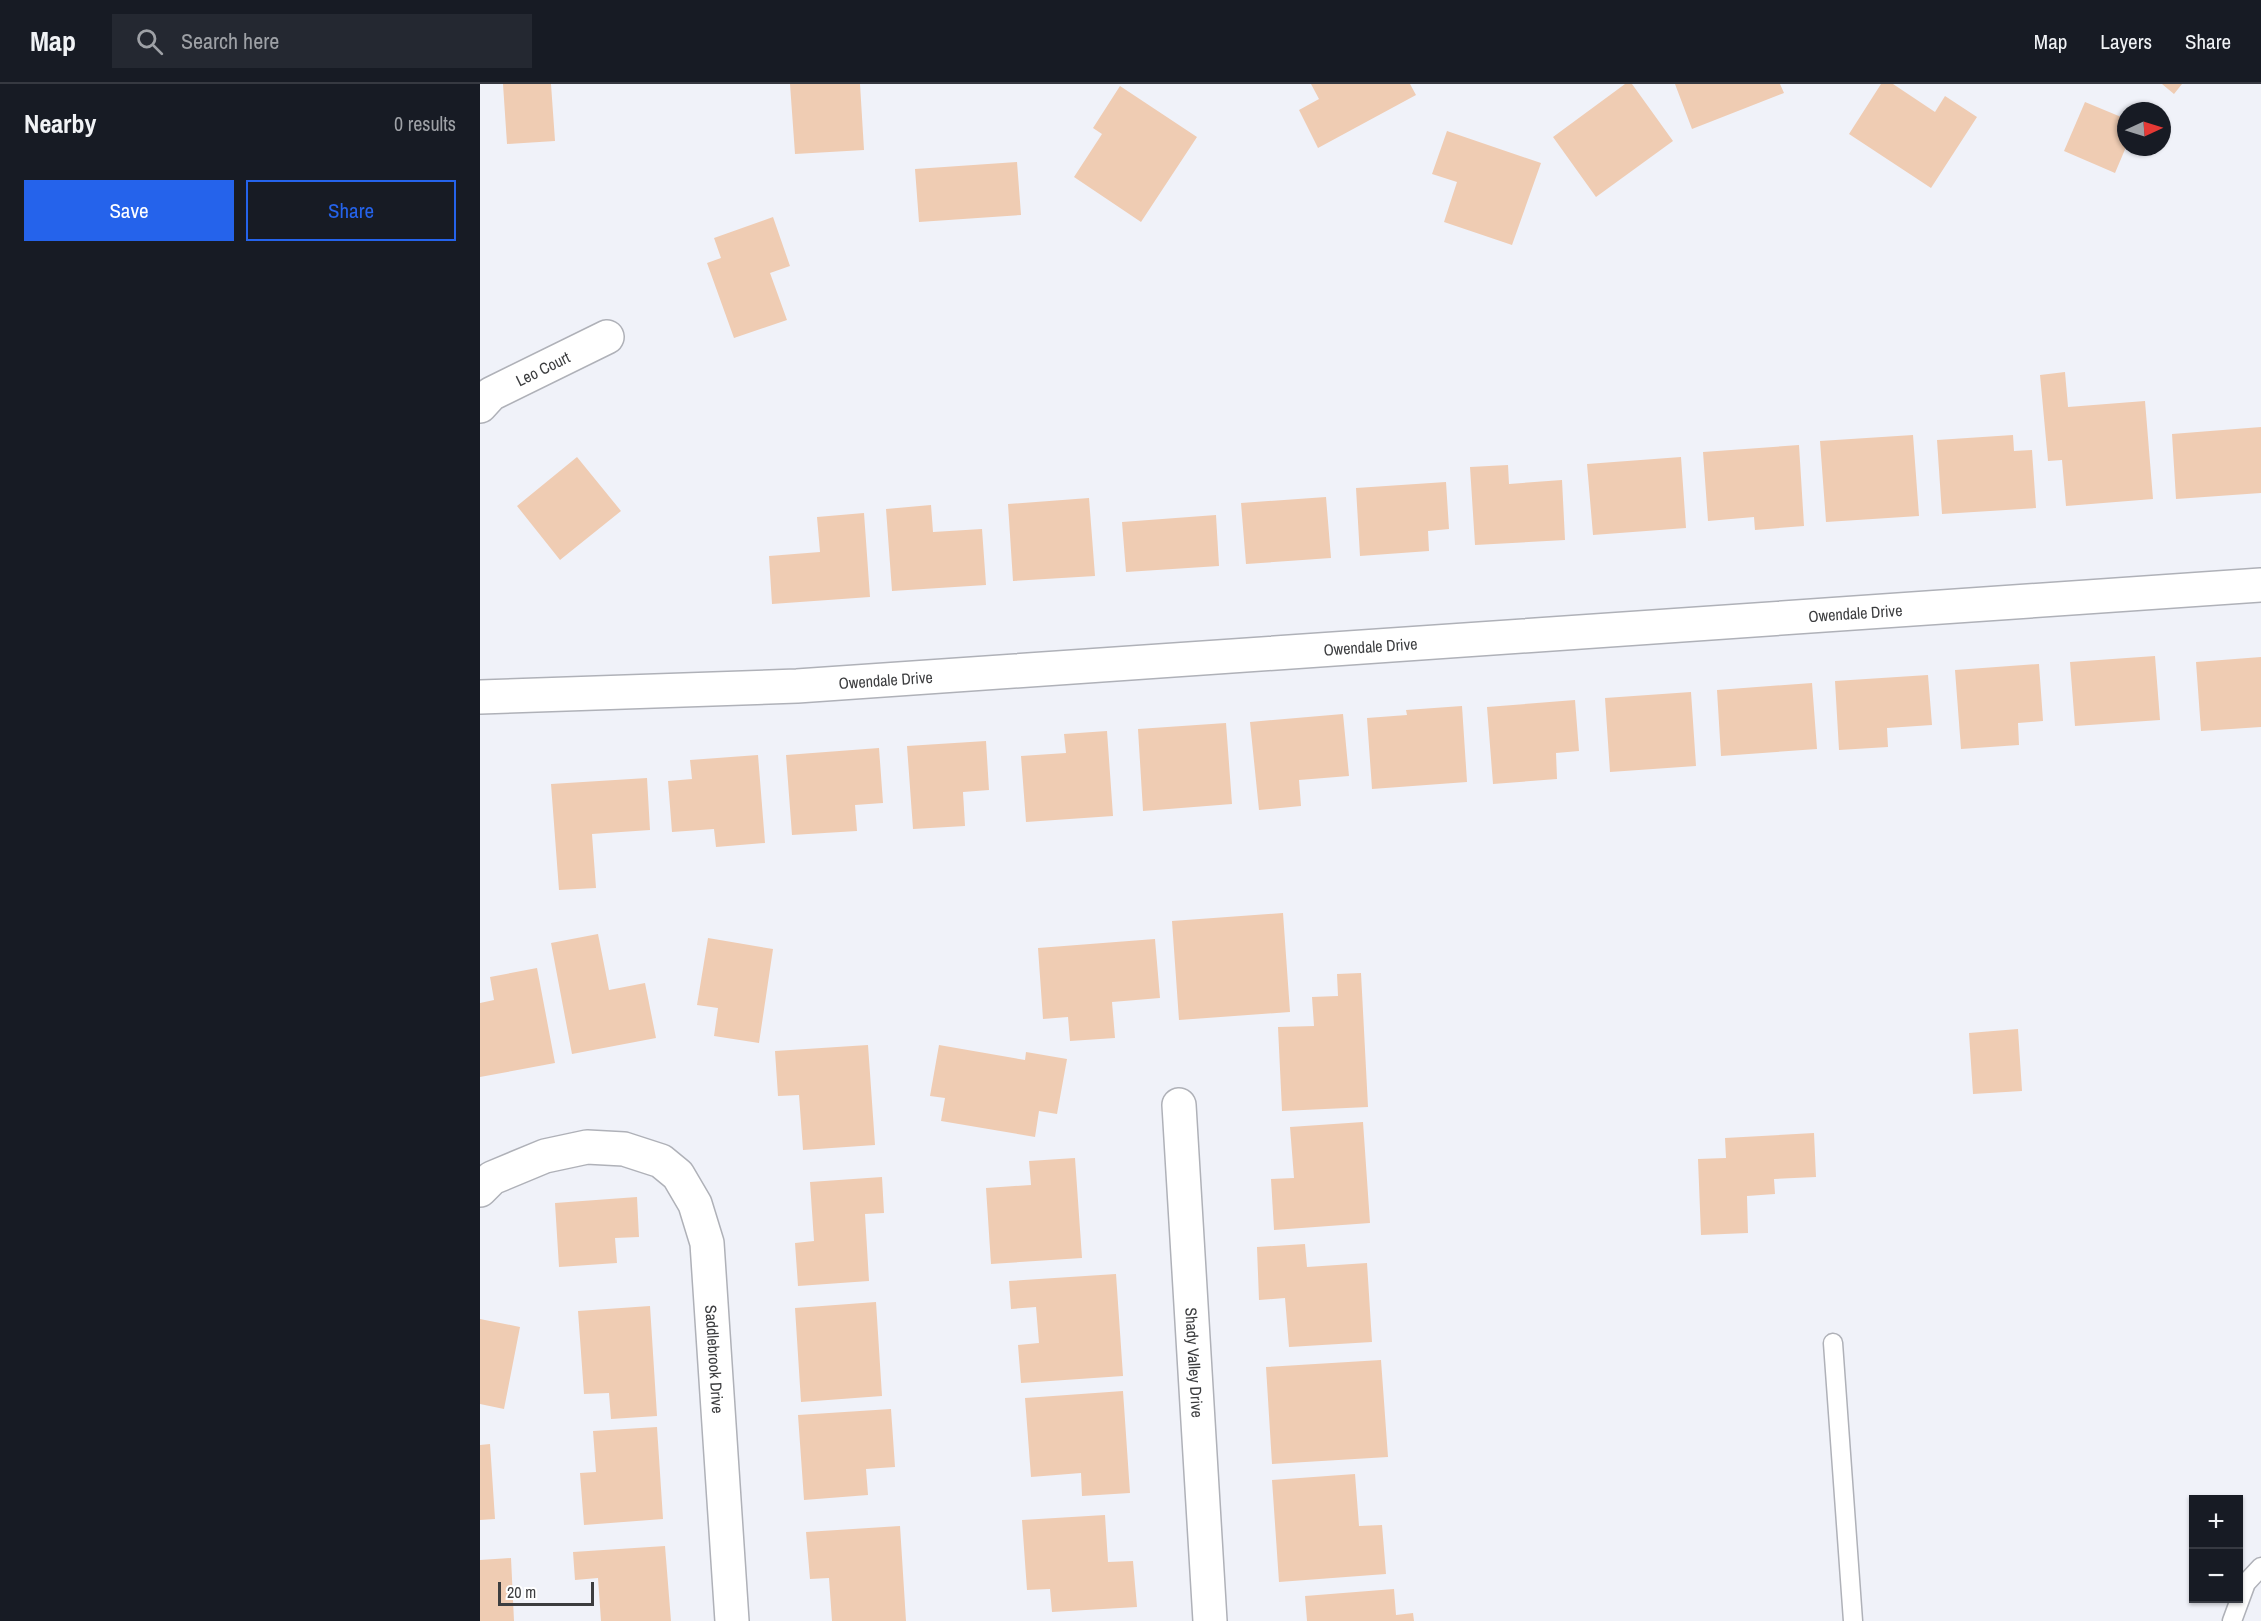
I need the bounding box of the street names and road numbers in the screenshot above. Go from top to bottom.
street label: Leo Court [512,346,574,391]
street label: Owendale Drive [1808,599,1903,627]
street label: Owendale Drive [1323,632,1418,661]
street label: Owendale Drive [838,666,933,694]
street label: Saddlebrook Drive [700,1304,729,1414]
street label: Shady Valley Drive [1180,1307,1209,1418]

